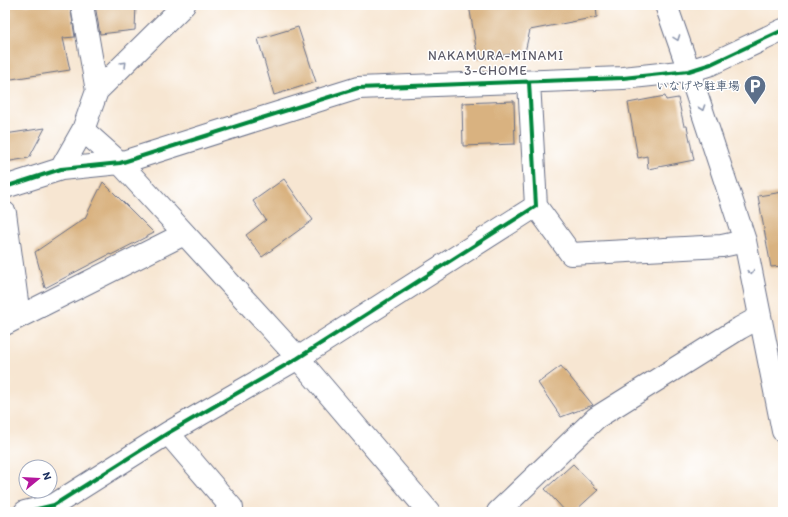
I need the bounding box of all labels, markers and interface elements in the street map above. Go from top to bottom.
one-way arrow [673,34,681,41]
district label: NAKAMURA-MINAMI 3-CHOME [428,48,564,78]
one-way arrow [119,61,127,69]
parking icon: いなげや駐車場 [742,73,768,106]
place label: いなげや駐車場 [656,79,740,93]
one-way arrow [697,104,705,111]
one-way arrow [747,269,755,275]
north arrow [18,459,58,499]
text: N [40,471,54,482]

